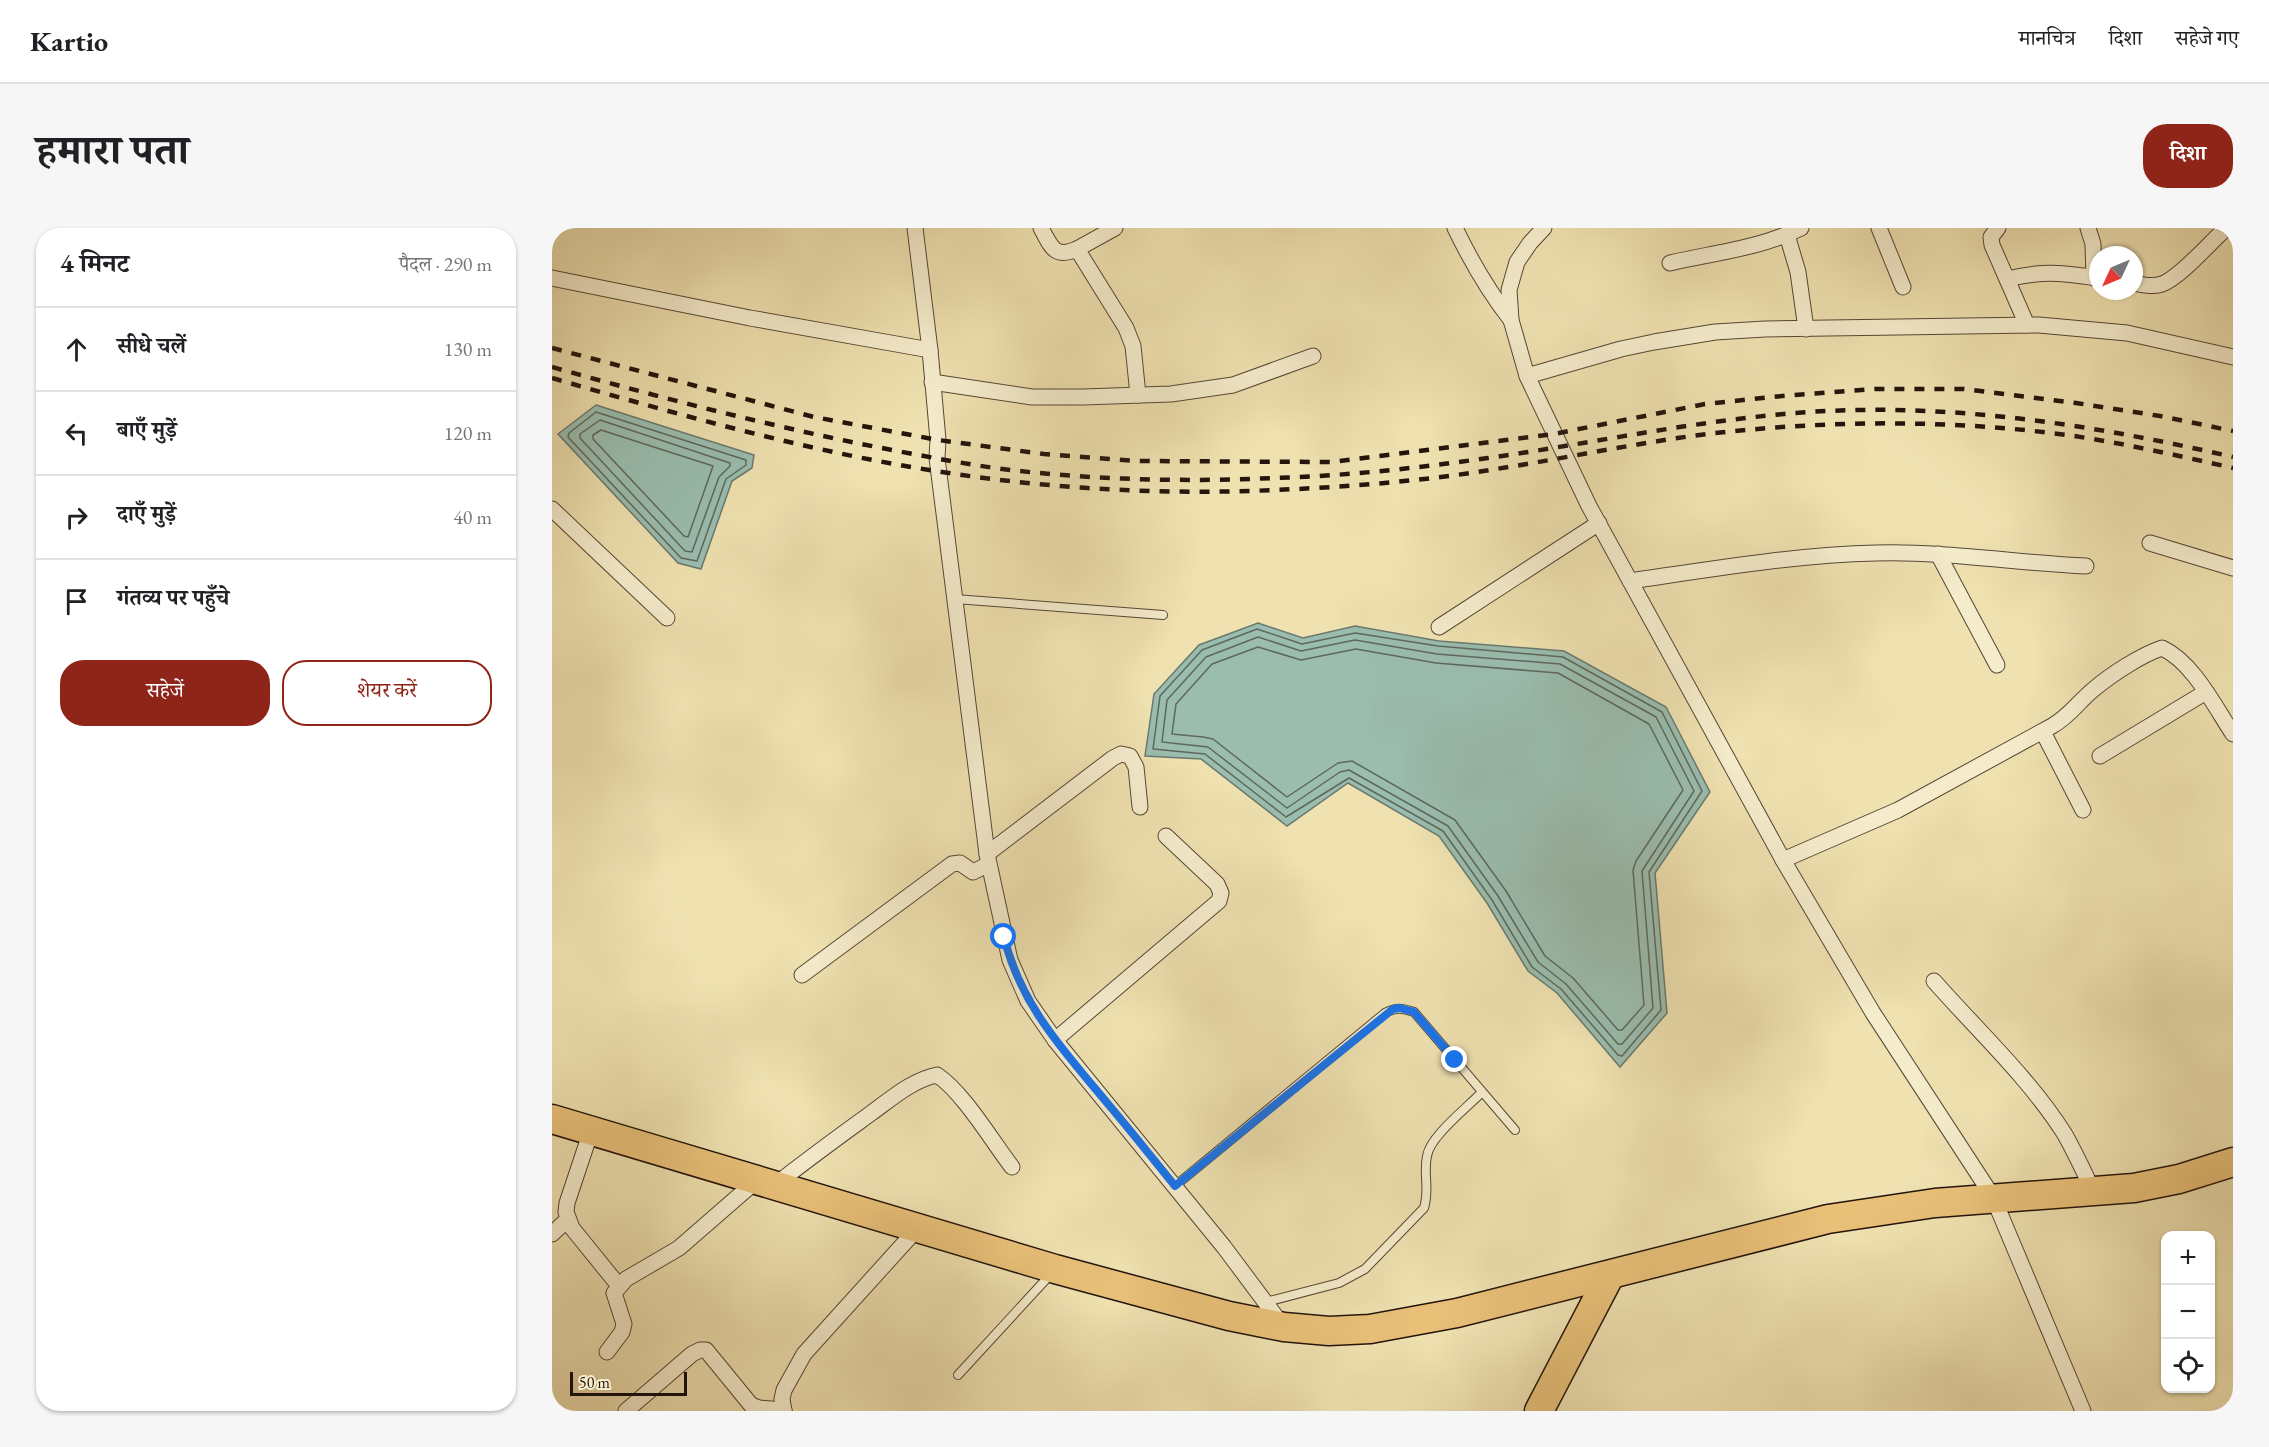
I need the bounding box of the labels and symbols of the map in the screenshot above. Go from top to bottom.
north arrow [2089,246,2143,300]
route start [990,923,1016,949]
route end [1441,1046,1467,1072]
scale bar [570,1369,687,1396]

